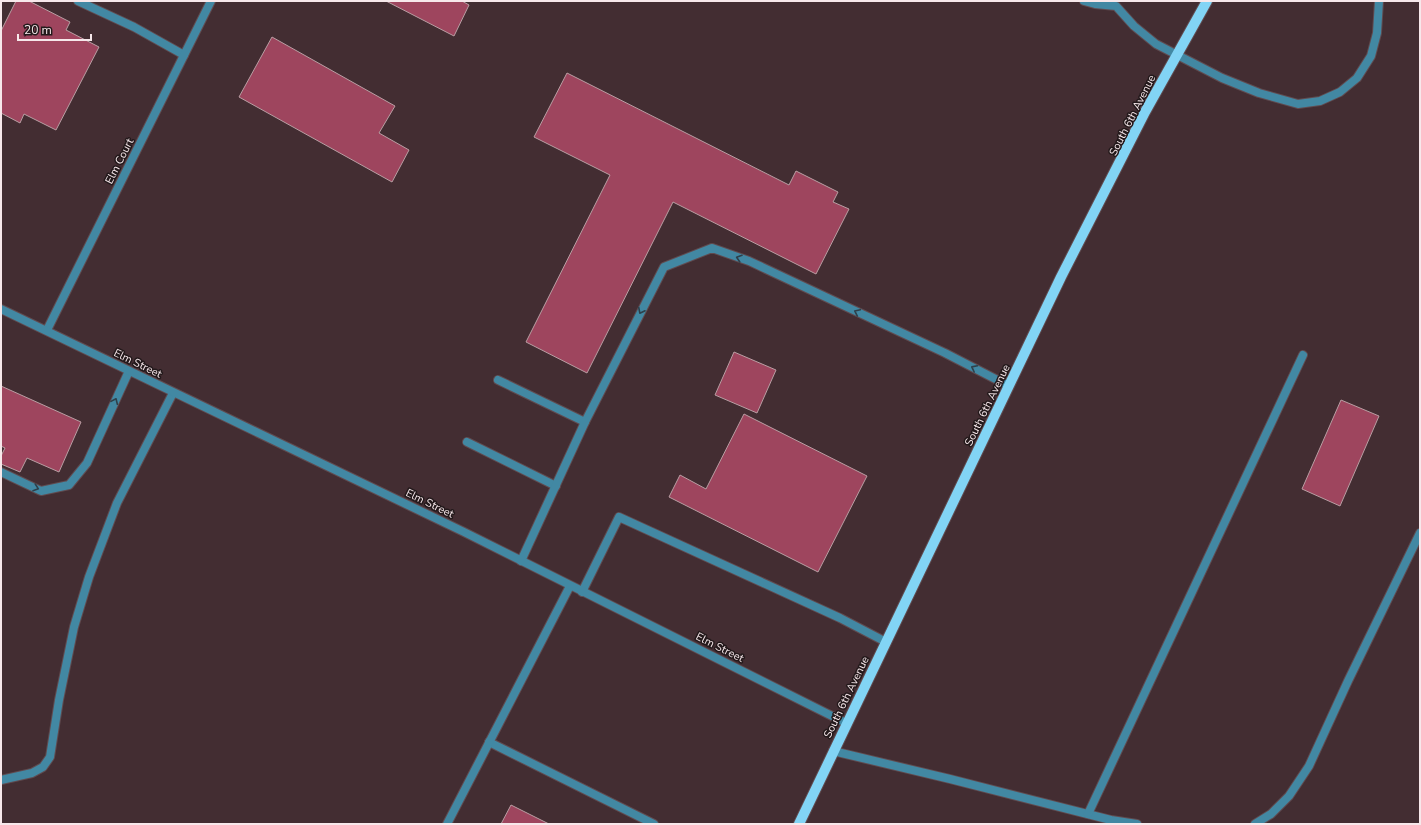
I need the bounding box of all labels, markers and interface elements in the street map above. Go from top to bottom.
scale bar [18,16,91,42]
text: 20 m [24,22,52,38]
street label: South 6th Avenue [1106,72,1159,158]
street label: Elm Court [102,136,137,187]
one-way arrow [736,254,743,262]
one-way arrow [639,307,646,315]
one-way arrow [854,309,862,317]
street label: Elm Street [111,345,165,382]
street label: South 6th Avenue [961,362,1014,448]
one-way arrow [971,366,978,373]
one-way arrow [111,398,119,405]
one-way arrow [33,483,40,492]
street label: Elm Street [403,485,457,522]
street label: Elm Street [693,629,746,666]
street label: South 6th Avenue [820,654,873,740]

